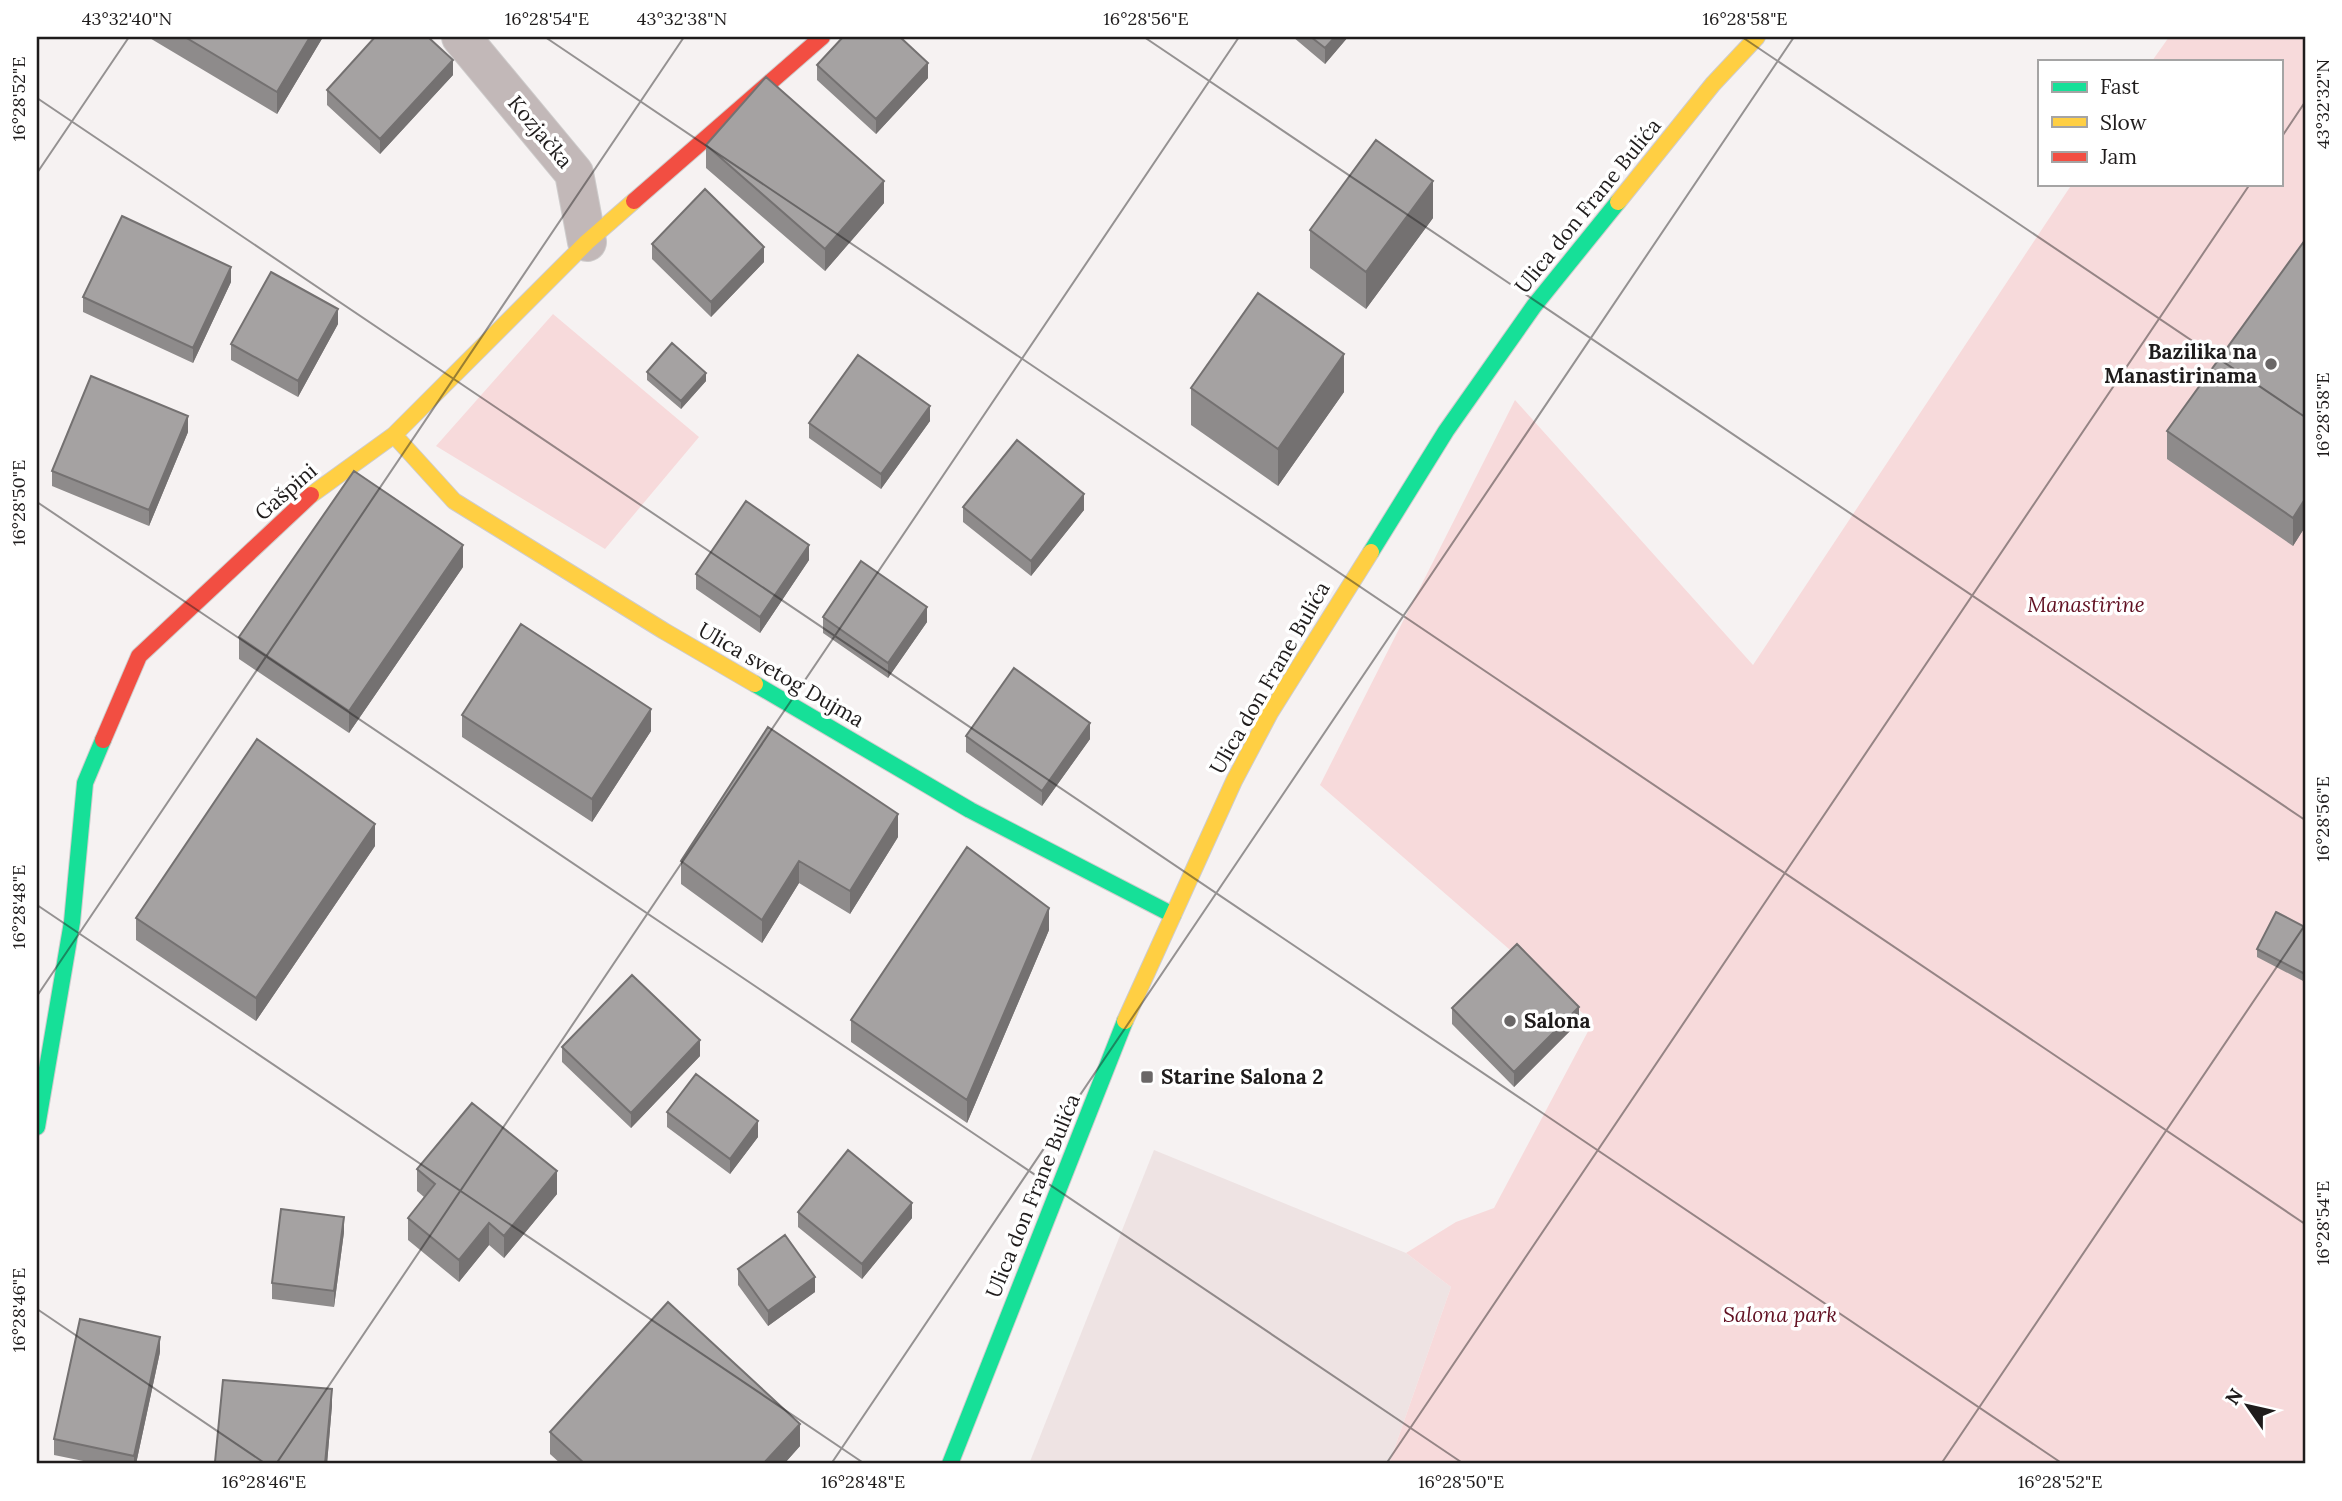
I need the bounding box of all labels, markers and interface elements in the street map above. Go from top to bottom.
text: 43°32'40"N [82,7,172,30]
text: 16°28'54"E [505,7,589,30]
text: 43°32'38"N [637,7,727,30]
text: 16°28'56"E [1103,7,1189,30]
text: 16°28'58"E [1702,7,1788,30]
text: 16°28'52"E [7,57,30,141]
text: 43°32'32"N [2311,59,2334,149]
legend [2038,60,2282,186]
text: Fast [2100,73,2140,100]
street label: Kozjačka [502,90,579,174]
text: Slow [2100,109,2147,136]
street label: Ulica don Frane Bulića [1509,112,1667,299]
text: Jam [2099,143,2137,170]
place label: Bazilika na Manastirinama [2104,338,2257,389]
marker: Bazilika na Manastirinama [2263,356,2279,372]
text: 16°28'58"E [2311,372,2334,458]
street label: Gašpini [249,457,322,526]
text: 16°28'50"E [7,460,30,546]
street label: Ulica don Frane Bulića [1203,577,1336,779]
park label: Manastirine [2027,591,2145,618]
street label: Ulica svetog Dujma [693,616,869,733]
text: 16°28'56"E [2311,776,2334,862]
text: 16°28'48"E [7,865,30,949]
place label: Salona [1524,1007,1590,1034]
marker: Salona [1502,1013,1518,1029]
place label: Starine Salona 2 [1161,1063,1323,1090]
marker: Starine Salona 2 [1139,1069,1155,1085]
street label: Ulica don Frane Bulića [979,1090,1086,1302]
text: 16°28'54"E [2311,1181,2334,1265]
text: 16°28'46"E [7,1268,30,1352]
park label: Salona park [1723,1301,1837,1328]
north arrow [2212,1372,2282,1442]
text: N [2220,1383,2248,1409]
text: 16°28'46"E [222,1470,306,1493]
text: 16°28'48"E [821,1470,905,1493]
text: 16°28'50"E [1418,1470,1504,1493]
text: 16°28'52"E [2018,1470,2102,1493]

